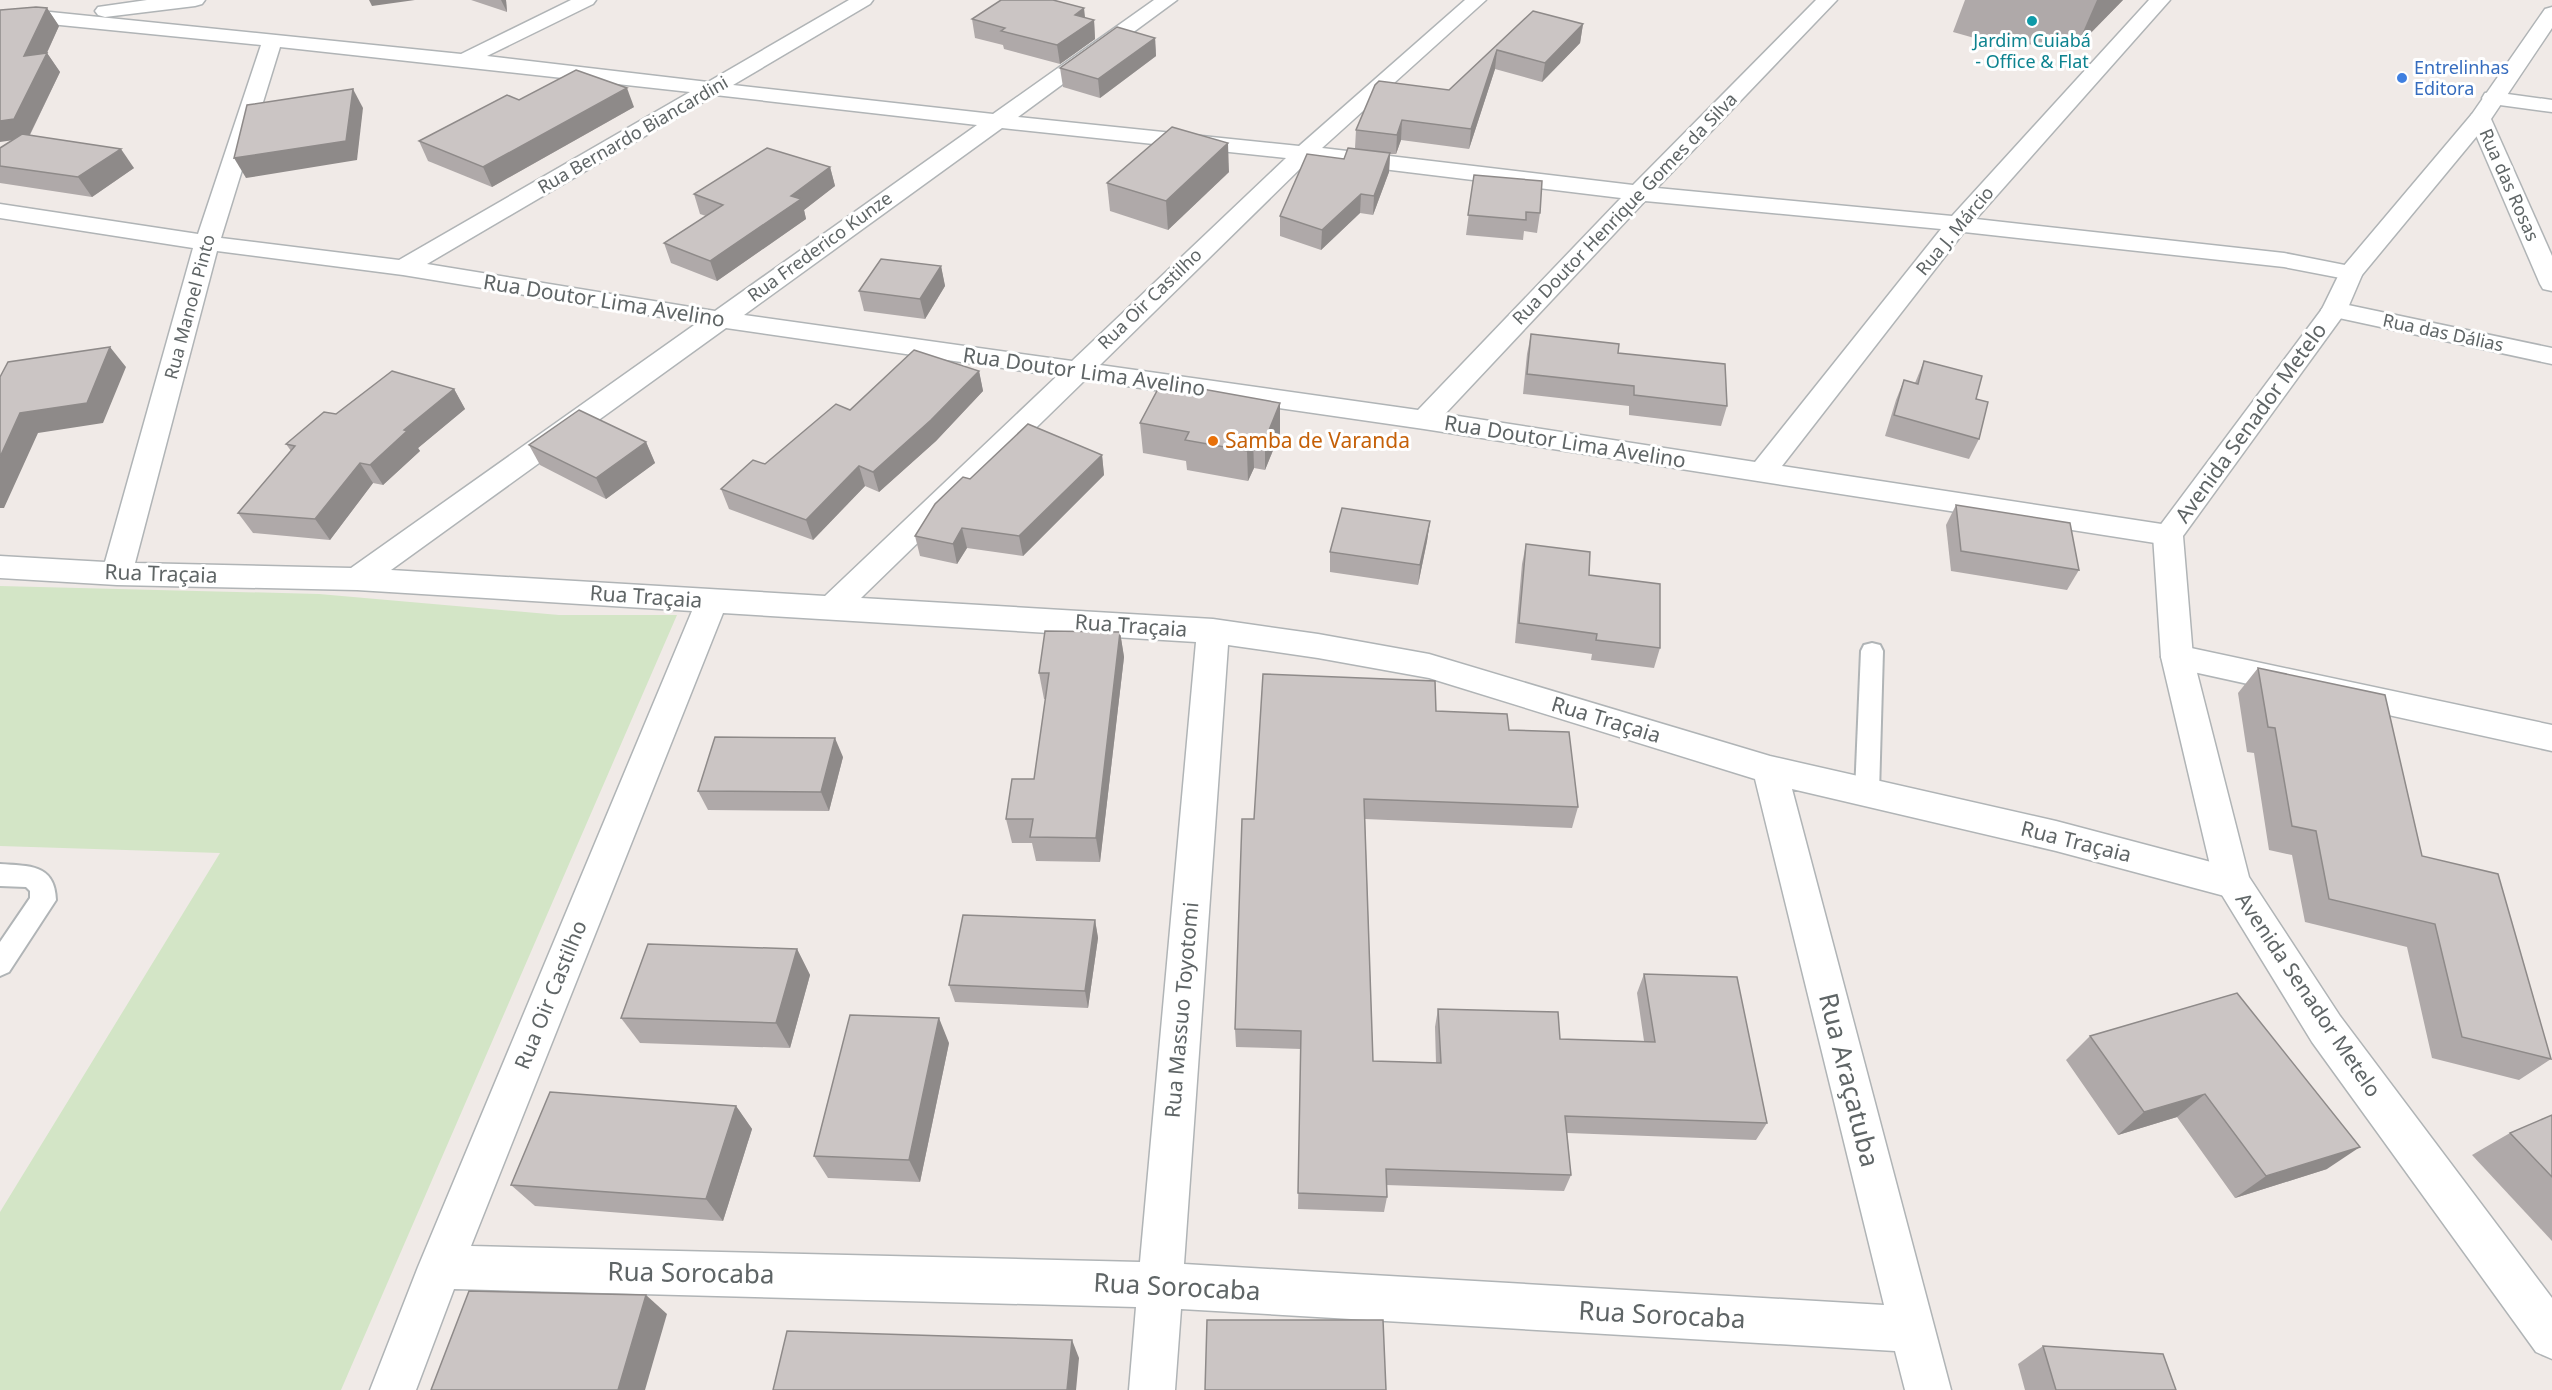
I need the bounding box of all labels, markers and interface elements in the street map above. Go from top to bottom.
marker: Jardim Cuiabá - Office & Flat [2025,14,2039,28]
place label: Jardim Cuiabá - Office & Flat [1971,28,2091,73]
place label: Entrelinhas Editora [2414,55,2509,100]
street label: Rua Bernardo Biancardini [533,70,732,199]
marker: Entrelinhas Editora [2395,71,2409,85]
street label: Rua Doutor Henrique Gomes da Silva [1507,87,1742,330]
street label: Rua das Rosas [2474,124,2545,245]
street label: Rua J. Márcio [1910,181,1999,280]
street label: Rua Frederico Kunze [742,186,897,307]
street label: Rua Manoel Pinto [158,232,220,382]
street label: Rua Oir Castilho [1092,242,1206,354]
street label: Rua Doutor Lima Avelino [481,267,727,333]
street label: Rua das Dálias [2381,308,2506,357]
street label: Avenida Senador Metelo [2168,317,2332,528]
street label: Rua Doutor Lima Avelino [961,340,1207,402]
street label: Rua Doutor Lima Avelino [1442,408,1688,474]
place label: Samba de Varanda [1225,426,1410,454]
marker: Samba de Varanda [1206,434,1220,448]
street label: Rua Traçaia [104,557,218,589]
street label: Rua Traçaia [589,578,703,614]
street label: Rua Traçaia [1074,607,1188,643]
street label: Rua Traçaia [1548,689,1664,749]
street label: Rua Traçaia [2018,814,2134,868]
street label: Avenida Senador Metelo [2230,887,2388,1102]
street label: Rua Massuo Toyotomi [1158,901,1204,1119]
street label: Rua Oir Castilho [507,916,593,1073]
street label: Rua Araçatuba [1811,989,1889,1171]
street label: Rua Sorocaba [607,1253,775,1291]
street label: Rua Sorocaba [1093,1264,1261,1308]
street label: Rua Sorocaba [1578,1292,1746,1336]

